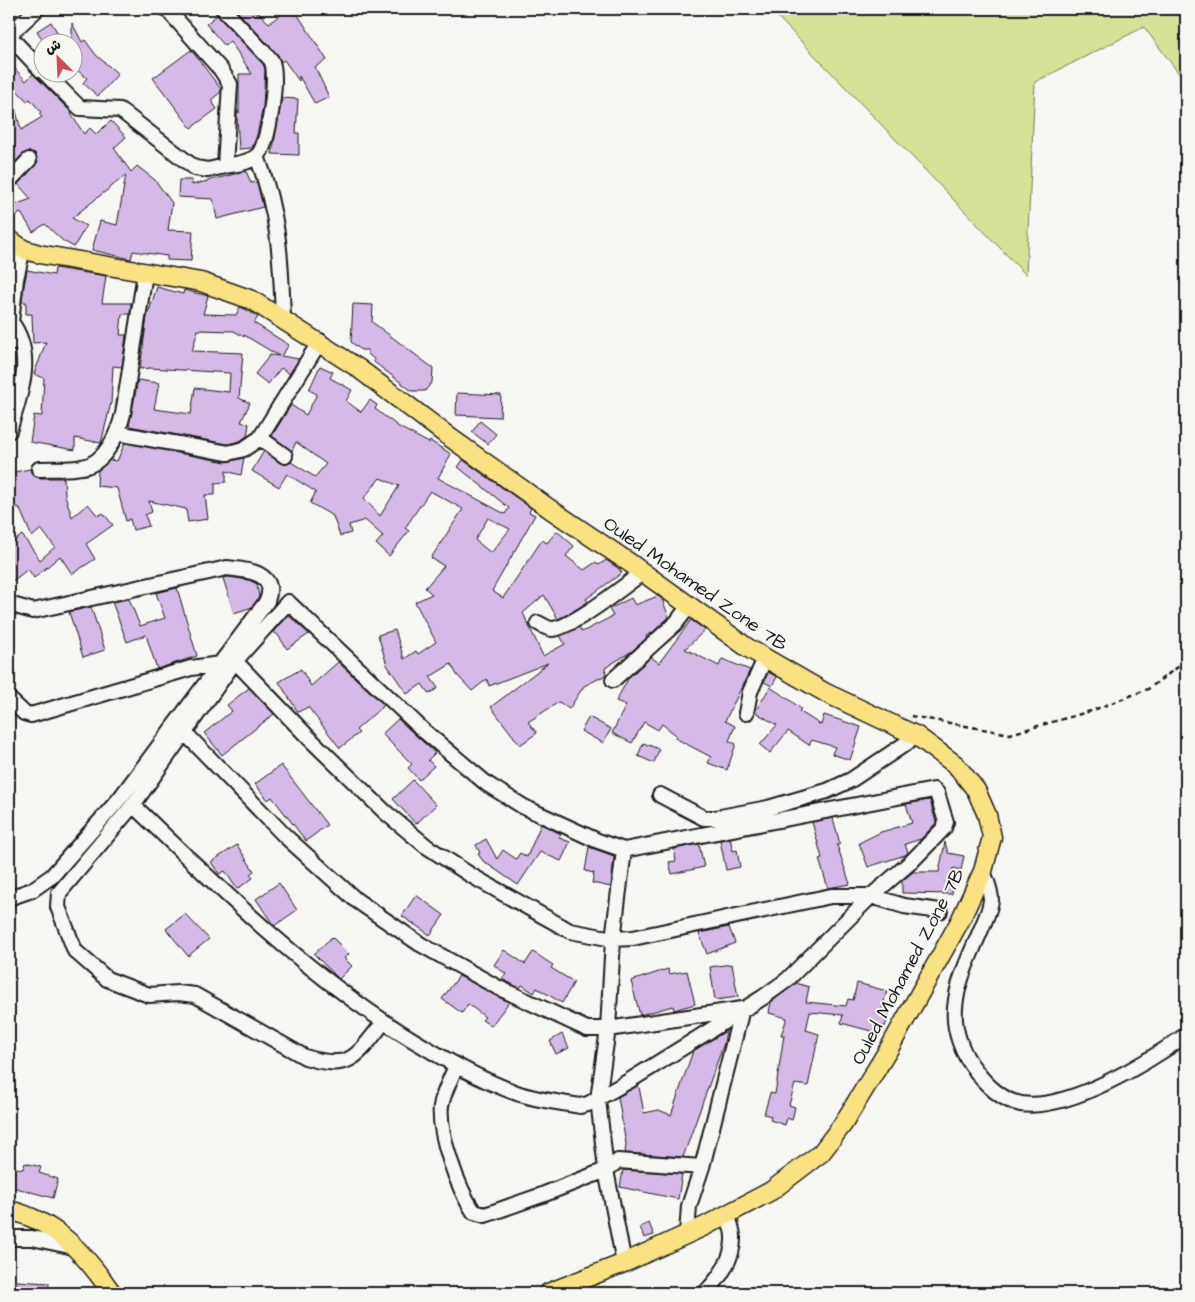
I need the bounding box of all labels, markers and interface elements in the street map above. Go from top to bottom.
north arrow [32,32,82,82]
text: ش [42,35,64,59]
street label: Ouled Mohamed Zone 7B [598,510,793,658]
street label: Ouled Mohamed Zone 7B [845,863,972,1070]

